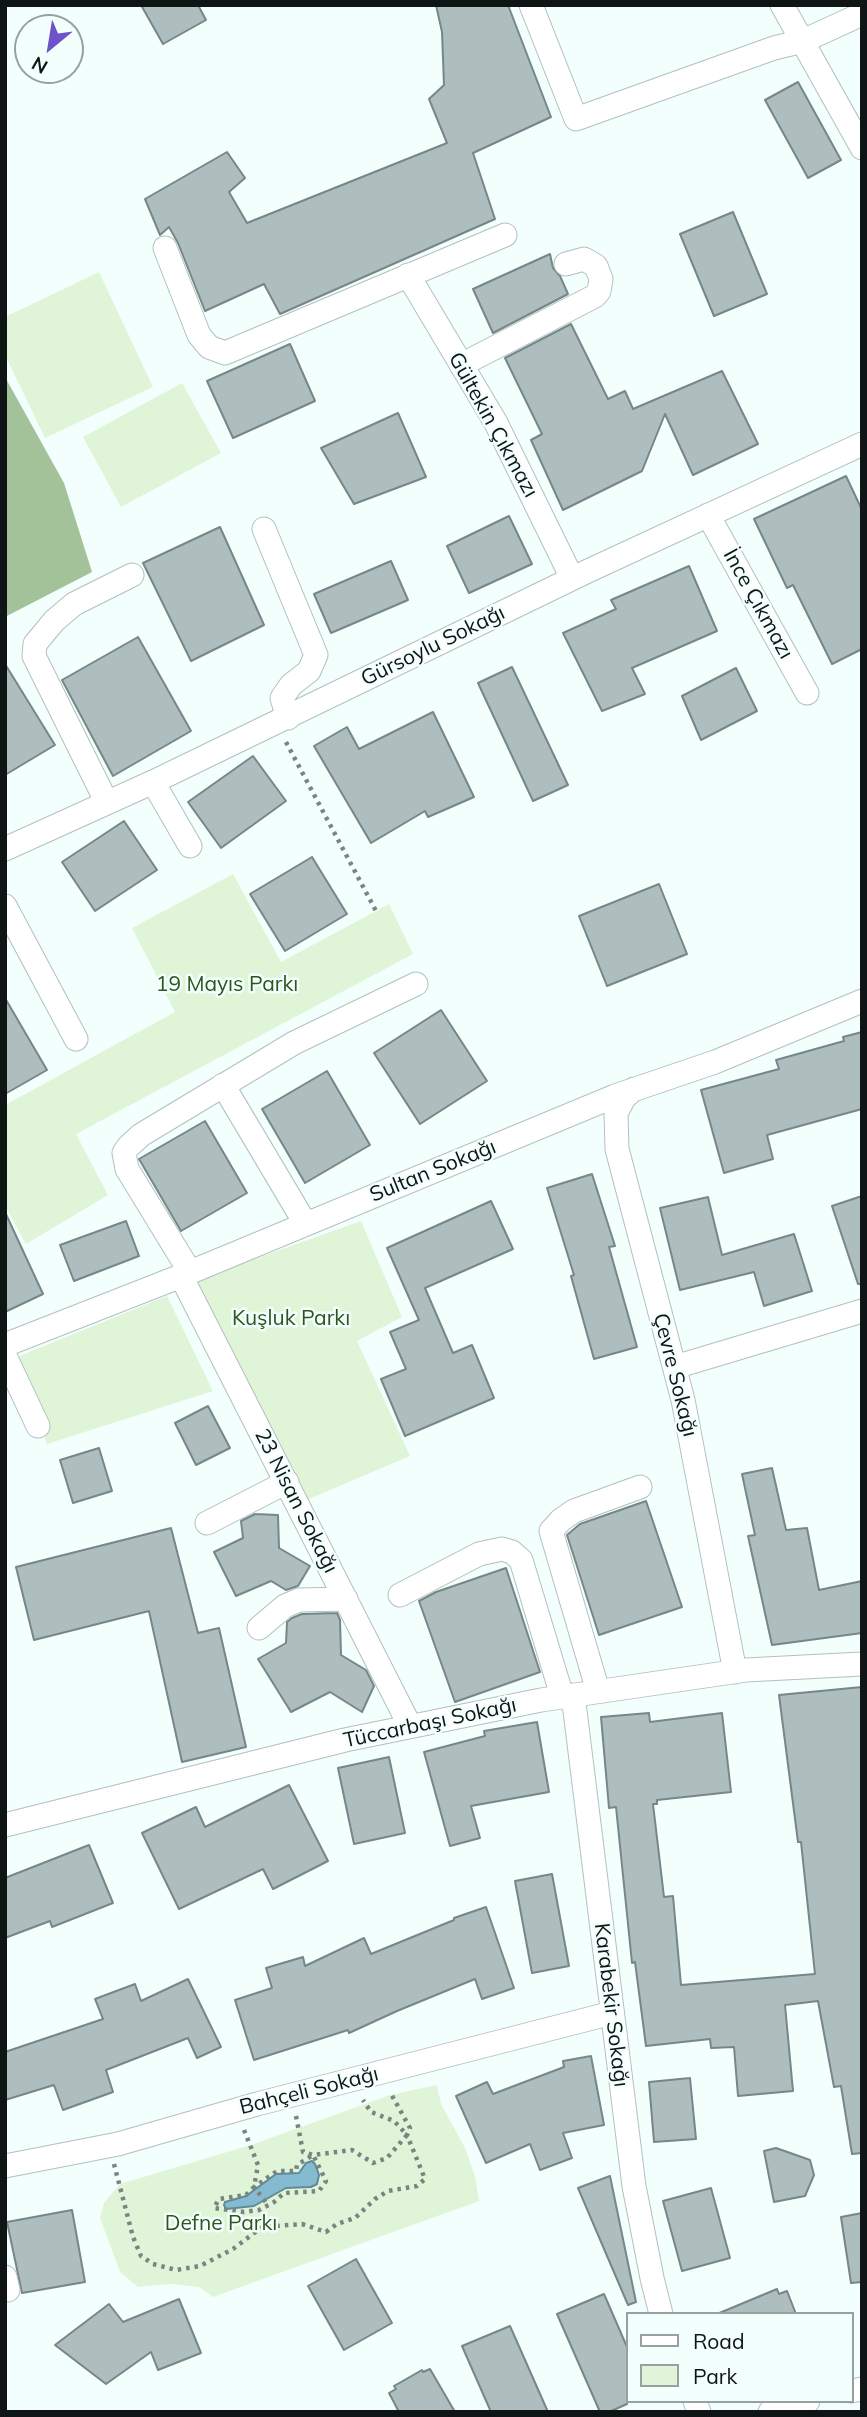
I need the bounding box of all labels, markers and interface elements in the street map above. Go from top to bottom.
north arrow [14,14,84,84]
text: N [27,51,52,79]
street label: Gültekin Çıkmazı [443,348,543,502]
street label: İnce Çıkmazı [717,545,799,663]
street label: Gürsoylu Sokağı [357,600,509,692]
park label: 19 Mayıs Parkı [156,972,298,998]
street label: Sultan Sokağı [366,1134,500,1208]
park label: Kuşluk Parkı [232,1306,350,1332]
street label: Çevre Sokağı [647,1311,703,1439]
street label: 23 Nisan Sokağı [249,1425,343,1577]
street label: Tüccarbaşı Sokağı [341,1692,519,1754]
street label: Karabekir Sokağı [588,1922,634,2088]
street label: Bahçeli Sokağı [237,2062,381,2120]
park label: Defne Parkı [165,2211,277,2237]
legend [626,2312,853,2403]
text: Road [693,2328,744,2354]
text: Park [693,2363,737,2389]

